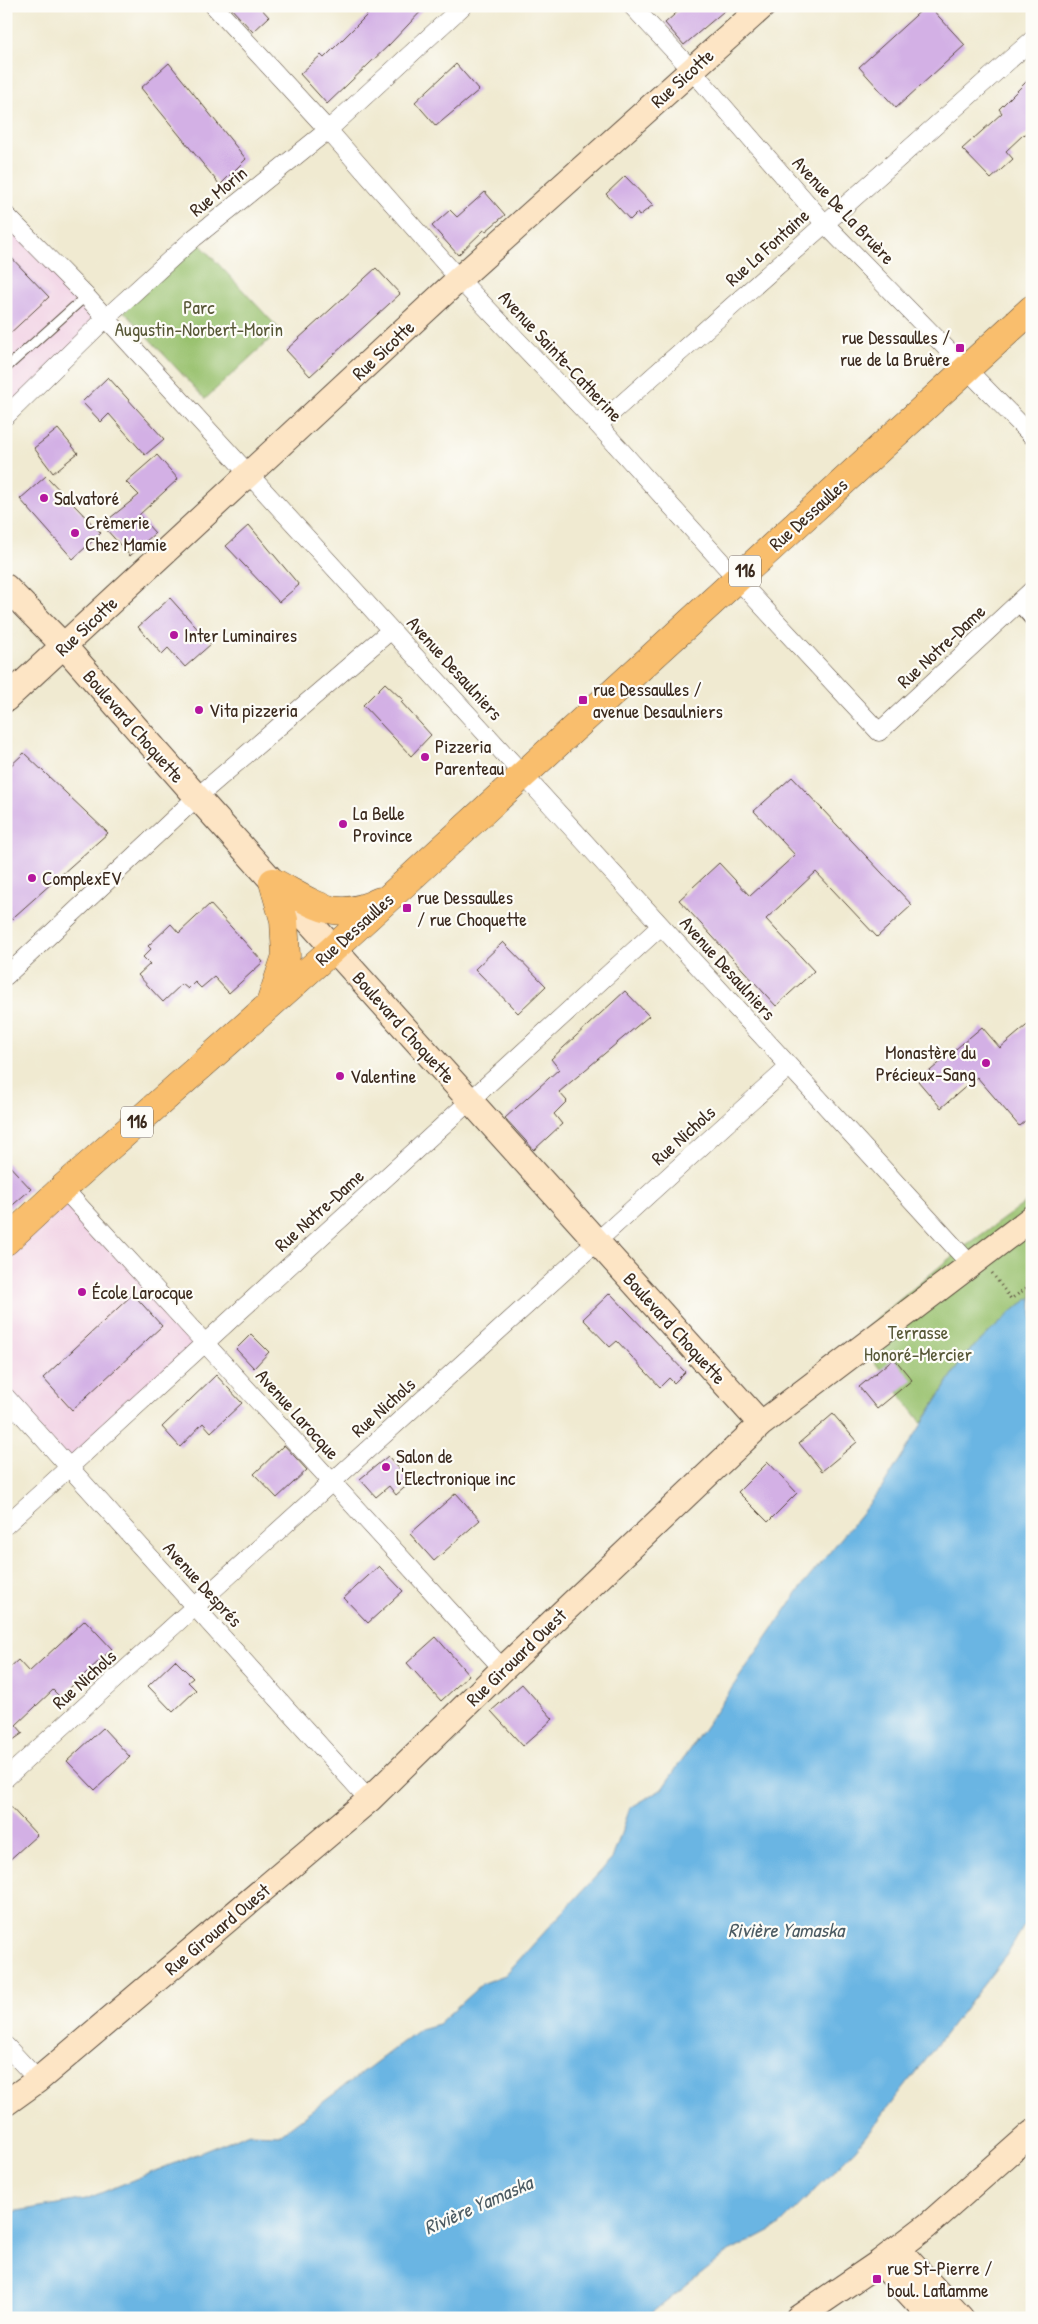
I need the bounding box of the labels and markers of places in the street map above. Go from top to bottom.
place label: rue Dessaulles / rue de la Bruère [840,324,950,372]
marker: rue Dessaulles / rue de la Bruère [954,342,966,354]
place label: Salvatoré [54,485,120,511]
marker: Salvatoré [38,492,50,504]
place label: Crèmerie Chez Mamie [85,509,167,557]
marker: Crèmerie Chez Mamie [69,527,81,539]
place label: Inter Luminaires [184,622,297,648]
marker: Inter Luminaires [168,629,180,641]
place label: rue Dessaulles / avenue Desaulniers [593,676,723,724]
marker: rue Dessaulles / avenue Desaulniers [577,694,589,706]
place label: Vita pizzeria [209,697,298,723]
marker: Vita pizzeria [193,704,205,716]
place label: Pizzeria Parenteau [435,733,505,781]
marker: Pizzeria Parenteau [419,751,431,763]
place label: La Belle Province [353,800,413,848]
marker: La Belle Province [337,818,349,830]
place label: ComplexEV [42,865,122,891]
marker: ComplexEV [26,872,38,884]
place label: rue Dessaulles / rue Choquette [417,884,527,932]
marker: rue Dessaulles / rue Choquette [401,902,413,914]
place label: Monastère du Précieux-Sang [876,1039,976,1087]
marker: Monastère du Précieux-Sang [980,1057,992,1069]
place label: Valentine [350,1063,417,1089]
marker: Valentine [334,1070,346,1082]
place label: École Larocque [92,1279,194,1305]
marker: École Larocque [76,1286,88,1298]
place label: Salon de l'Electronique inc [396,1443,516,1491]
marker: Salon de l'Electronique inc [380,1461,392,1473]
place label: rue St-Pierre / boul. Laflamme [887,2255,992,2303]
marker: rue St-Pierre / boul. Laflamme [871,2273,883,2285]

